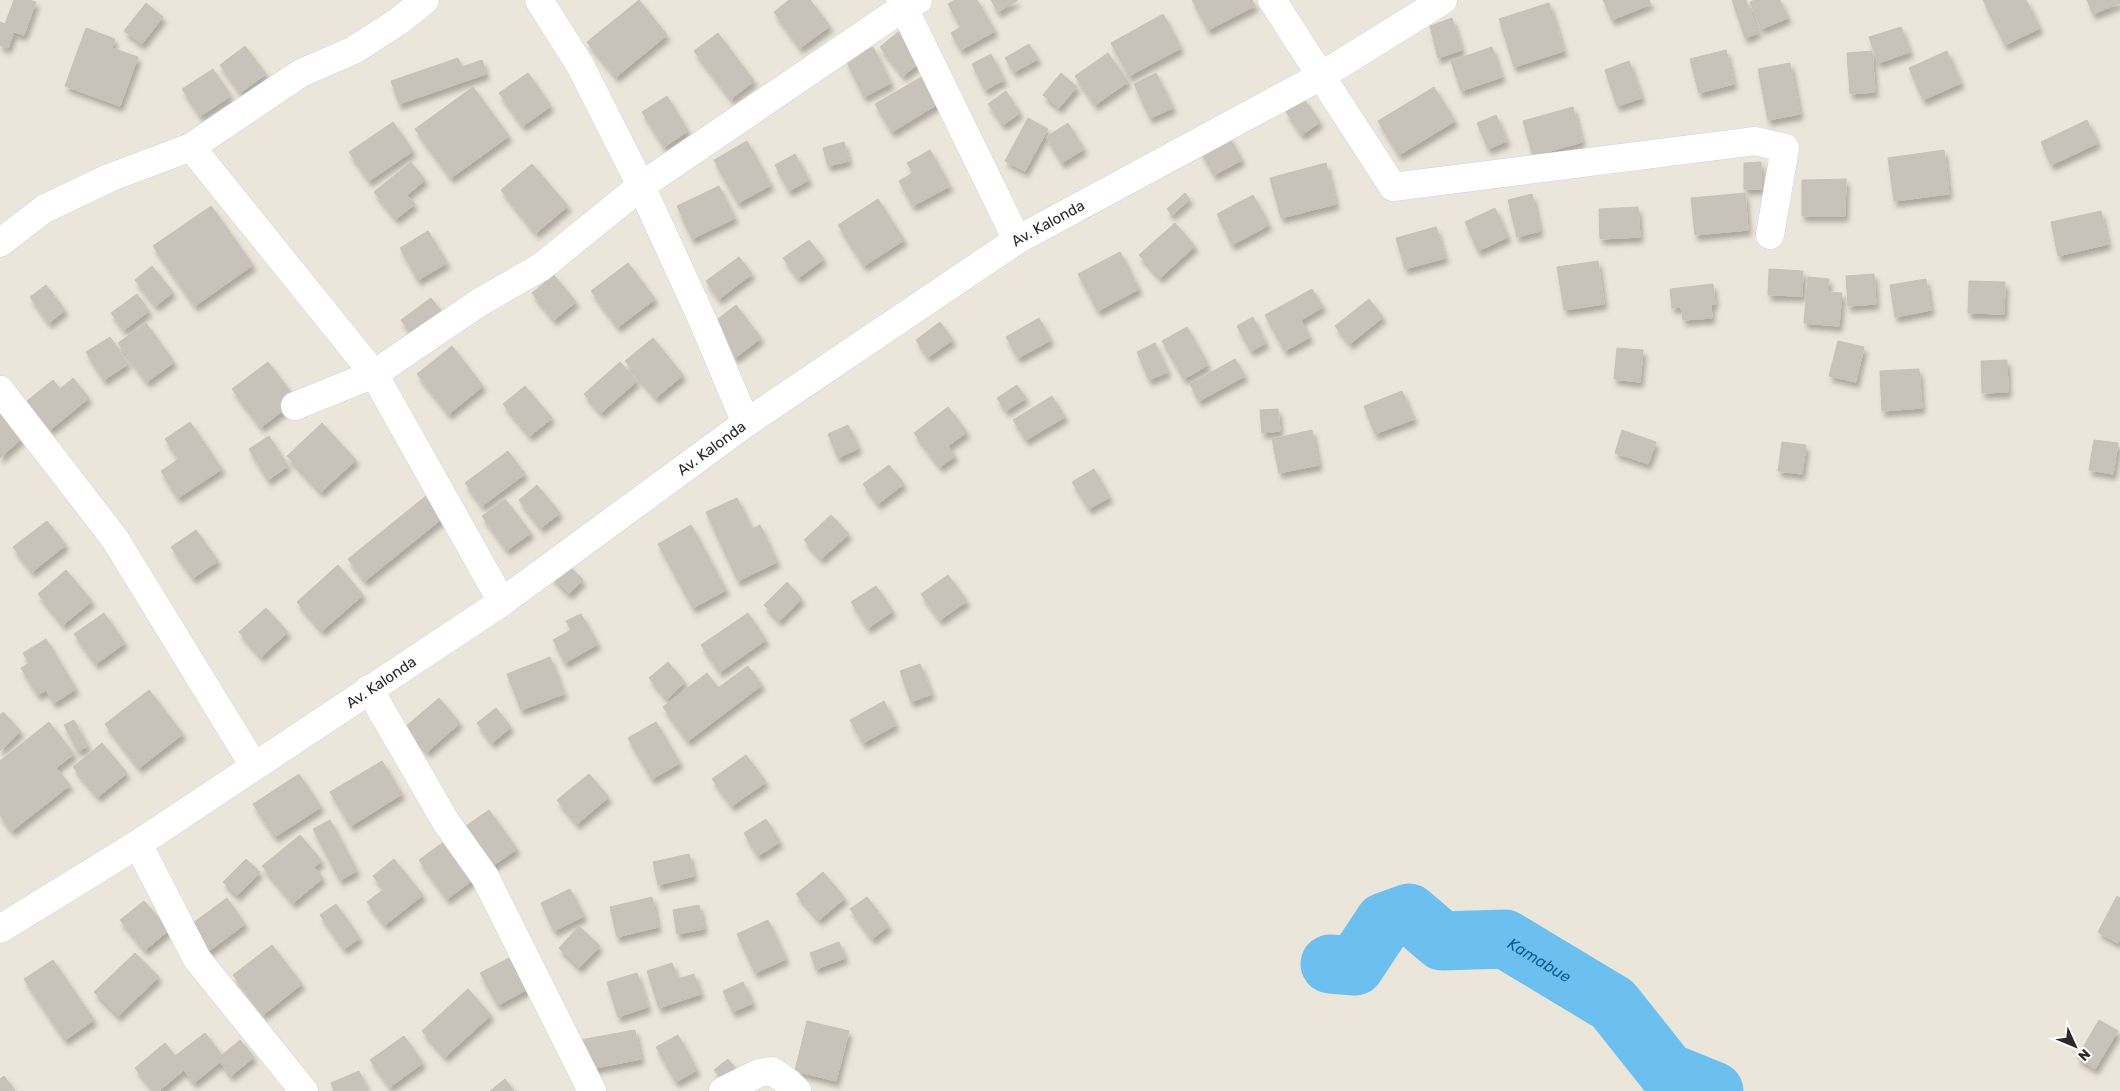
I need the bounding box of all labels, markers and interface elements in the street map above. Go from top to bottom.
street label: Av. Kalonda [1008,196,1088,250]
street label: Av. Kalonda [674,417,749,479]
street label: Av. Kalonda [343,653,420,712]
water label: Kamabue [1504,934,1575,987]
north arrow [2050,1021,2100,1071]
text: N [2074,1045,2094,1064]

